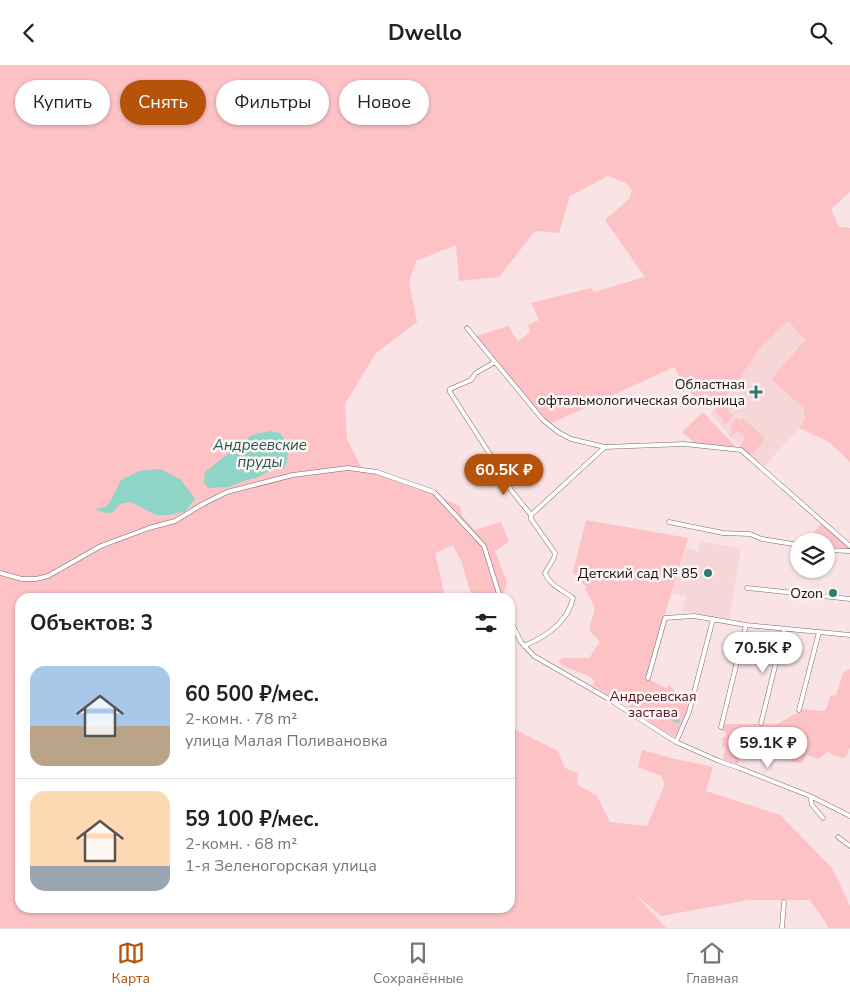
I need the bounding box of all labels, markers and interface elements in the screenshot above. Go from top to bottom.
text: Dwello [388,18,462,48]
icon: back [15,19,43,47]
icon: search [807,19,835,47]
chip: Купить [15,80,110,125]
chip: Снять [120,80,206,125]
chip: Фильтры [216,80,329,125]
chip: Новое [339,80,429,125]
place label: Областная офтальмологическая больница [538,375,745,410]
marker: Областная офтальмологическая больница [749,385,763,399]
water label: Андреевские пруды [212,435,307,472]
pin: 60.5K ₽ [458,453,550,496]
text: 60.5K ₽ [475,459,533,481]
map controls [790,533,835,578]
button: layers [790,533,835,578]
place label: Детский сад № 85 [578,564,698,583]
marker: Детский сад № 85 [702,567,714,579]
place label: Ozon [790,584,823,603]
marker: Ozon [827,587,839,599]
text: Объектов: 3 [30,609,153,637]
icon: filters [472,609,500,637]
pin: 70.5K ₽ [717,631,809,674]
text: 70.5K ₽ [734,637,792,659]
text: 60 500 ₽/мес. [185,680,319,708]
icon: home [70,686,130,746]
park label: Андреевская застава [610,687,696,722]
text: 2-комн. · 78 m² [185,708,297,730]
pin: 59.1K ₽ [722,727,814,769]
text: улица Малая Поливановка [185,730,388,752]
text: 59.1K ₽ [739,732,797,754]
text: 59 100 ₽/мес. [185,805,319,833]
icon: home [70,811,130,871]
text: 2-комн. · 68 m² [185,833,297,855]
text: 1-я Зеленогорская улица [185,855,377,877]
tab: Карта [111,939,150,988]
tab: Сохранённые [373,939,463,988]
tab: Главная [686,939,739,988]

